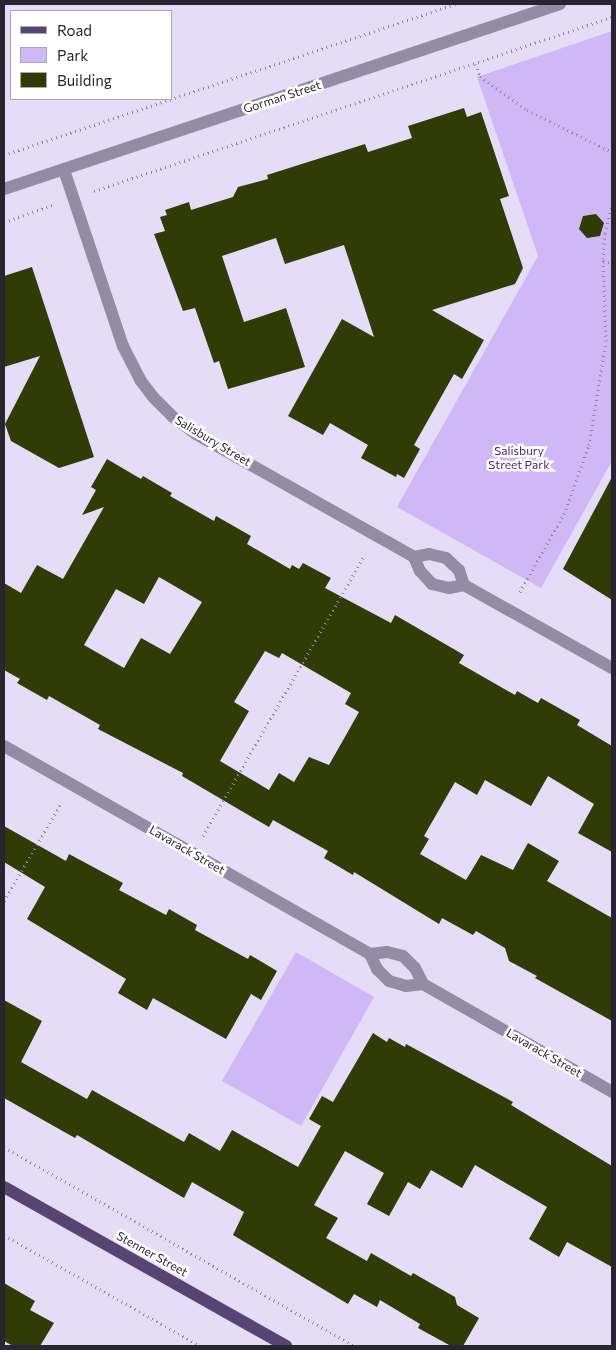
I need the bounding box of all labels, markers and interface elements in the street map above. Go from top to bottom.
legend [10,10,172,100]
text: Road [57,21,92,39]
text: Park [57,46,88,64]
text: Building [57,71,112,89]
street label: Gorman Street [241,78,323,116]
street label: Salisbury Street [172,413,254,469]
park label: Salisbury Street Park [488,444,550,472]
street label: Lavarack Street [147,823,227,877]
street label: Lavarack Street [504,1026,584,1080]
street label: Stenner Street [114,1229,190,1279]

